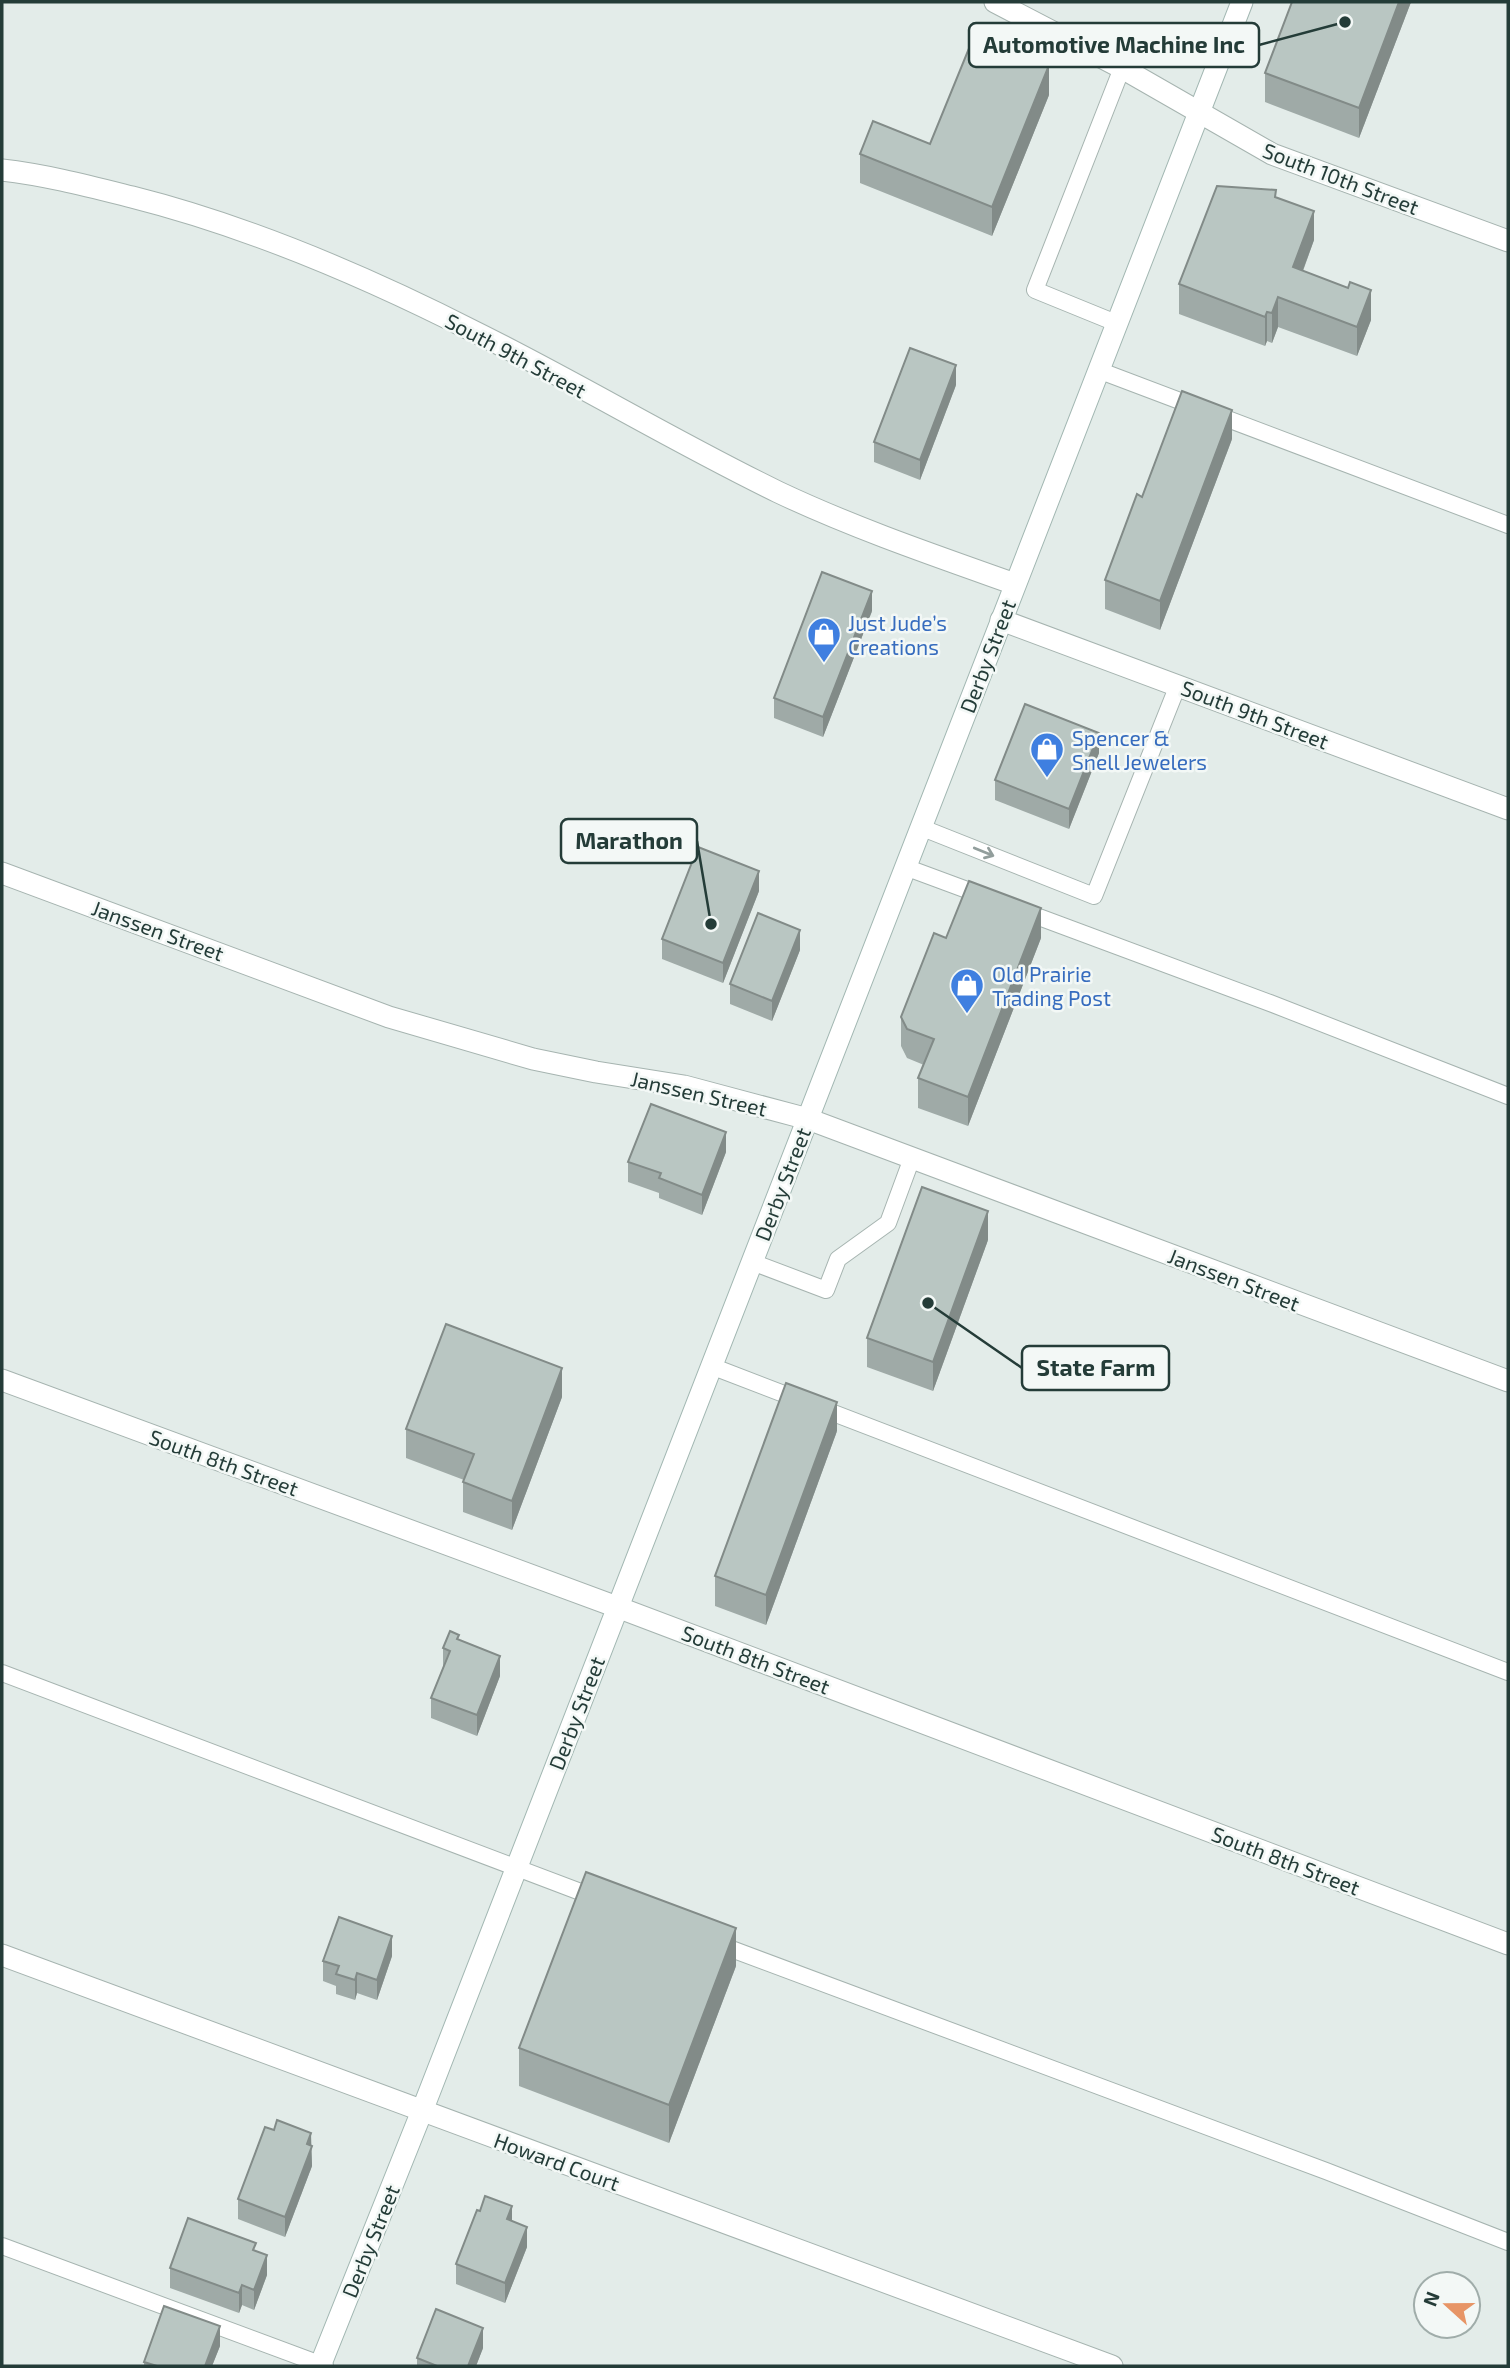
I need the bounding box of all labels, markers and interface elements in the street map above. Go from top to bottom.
callout: Automotive Machine Inc [969,23,1259,67]
text: Automotive Machine Inc [983,30,1245,58]
street label: South 10th Street [1260,137,1422,219]
street label: South 9th Street [441,307,591,403]
street label: Derby Street [954,596,1020,716]
place label: Just Jude’s Creations [848,610,947,659]
shop icon: Just Jude’s Creations [805,615,843,664]
street label: South 9th Street [1178,674,1332,754]
place label: Spencer & Snell Jewelers [1072,725,1207,774]
shop icon: Spencer & Snell Jewelers [1028,730,1066,779]
callout: Marathon [561,819,697,863]
text: Marathon [575,826,683,854]
one-way arrow [972,846,994,859]
street label: Janssen Street [89,895,227,965]
place label: Old Prairie Trading Post [992,961,1111,1010]
shop icon: Old Prairie Trading Post [948,966,986,1015]
street label: Janssen Street [629,1065,769,1121]
street label: Derby Street [749,1124,815,1244]
street label: Janssen Street [1165,1242,1303,1316]
callout: State Farm [1022,1346,1169,1390]
text: State Farm [1037,1353,1155,1381]
street label: South 8th Street [146,1423,302,1501]
street label: South 8th Street [678,1619,834,1699]
street label: Derby Street [543,1653,609,1773]
street label: South 8th Street [1208,1820,1364,1900]
street label: Howard Court [491,2127,623,2195]
street label: Derby Street [336,2181,404,2301]
north arrow [1412,2270,1482,2340]
text: N [1417,2288,1444,2309]

